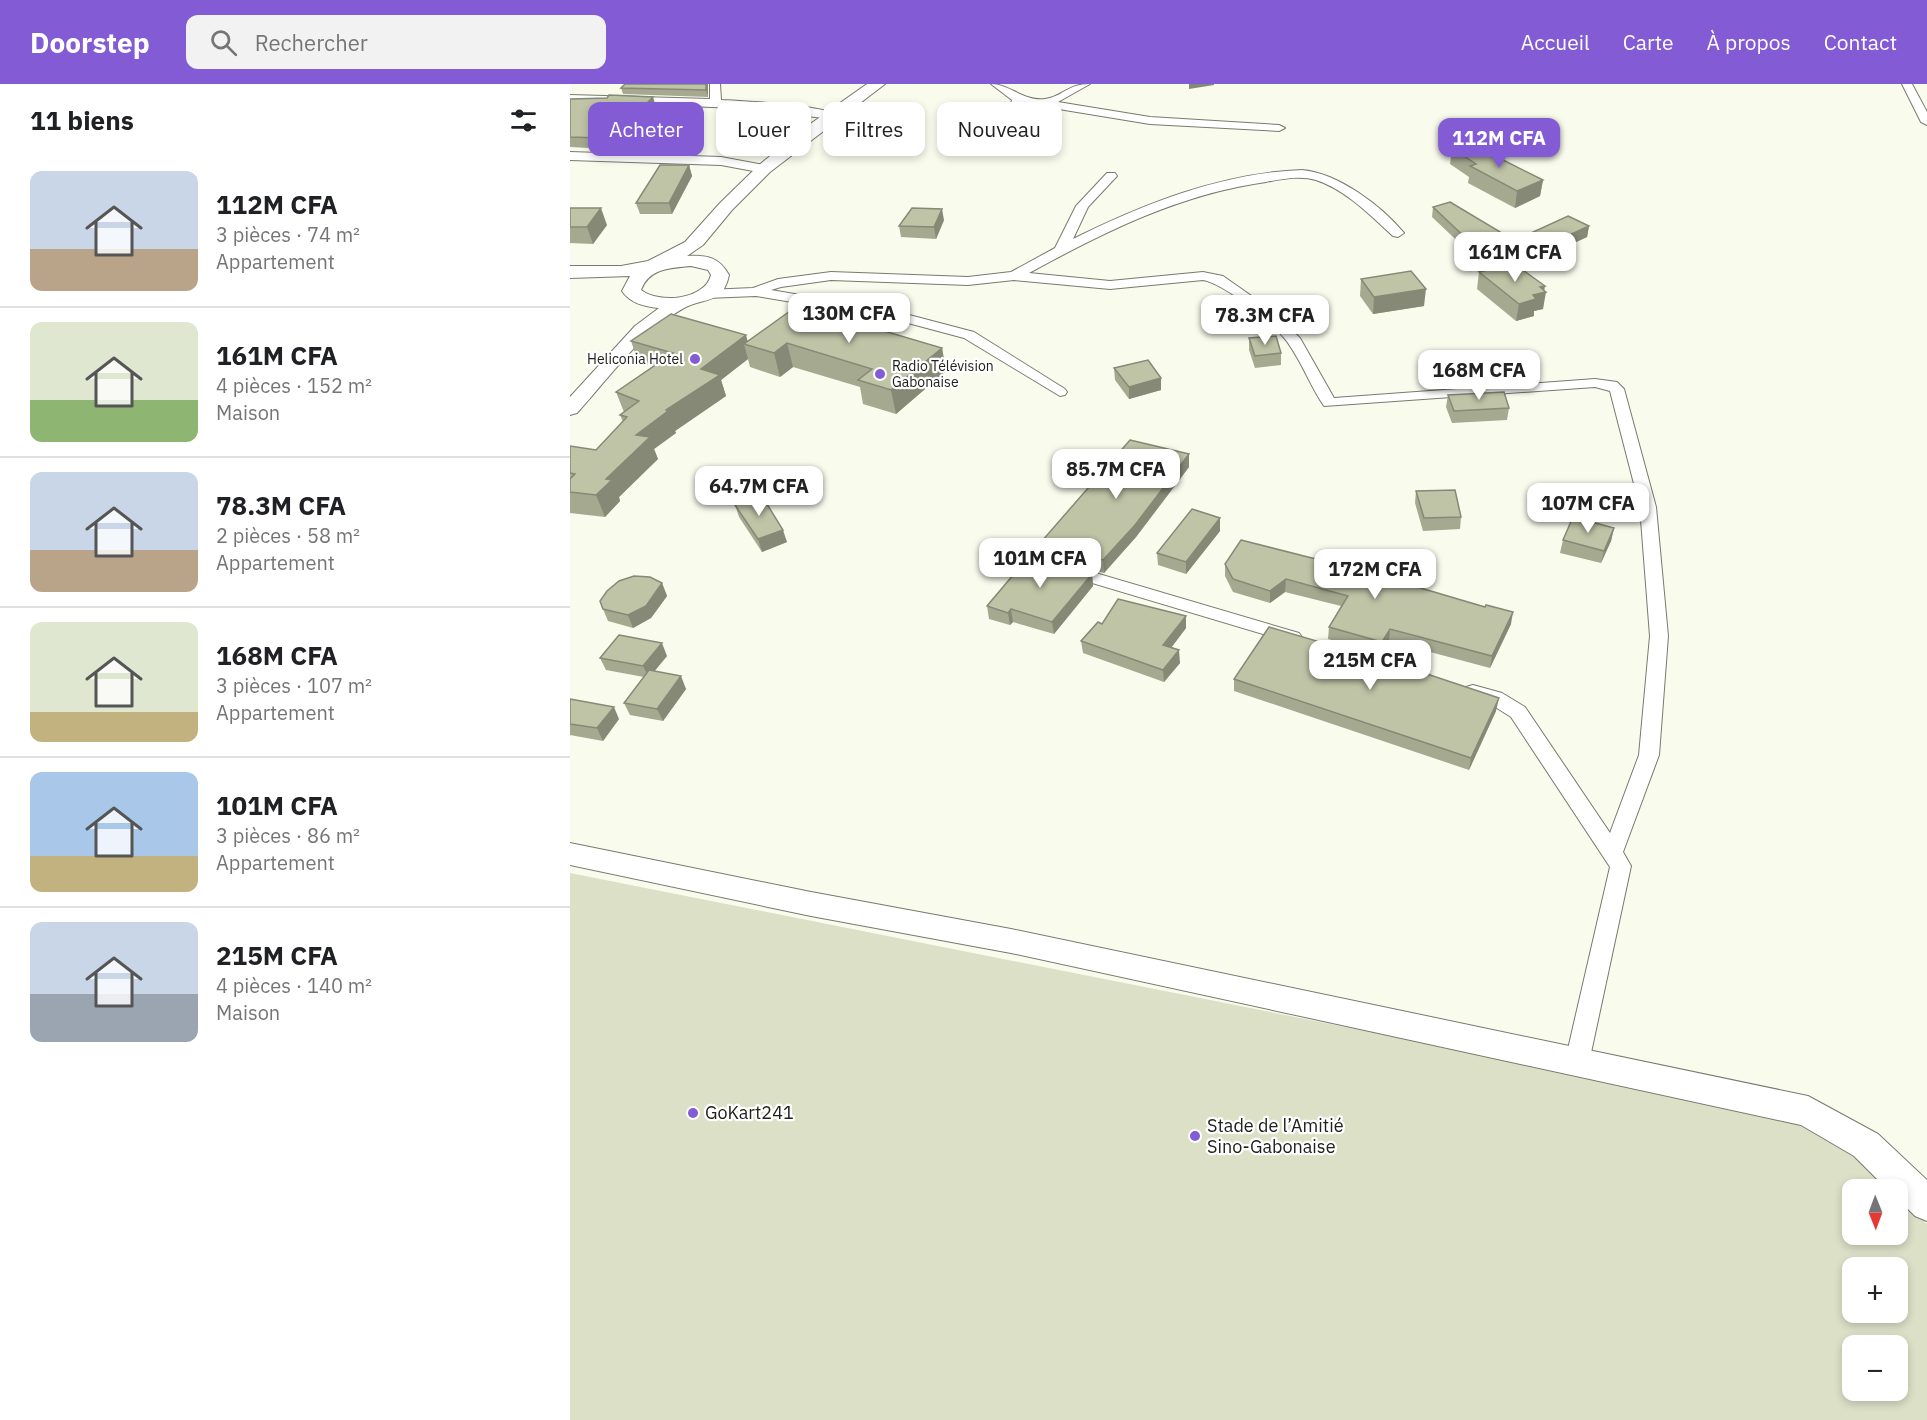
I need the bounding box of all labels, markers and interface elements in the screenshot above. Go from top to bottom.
search box [186,15,606,69]
text: Doorstep [30,24,150,61]
icon: search [207,26,240,59]
text: Rechercher [255,28,368,57]
text: Accueil [1521,28,1590,56]
text: Carte [1623,28,1674,56]
text: À propos [1707,28,1791,56]
text: Contact [1824,28,1897,56]
chip: Acheter [588,102,704,156]
chip: Louer [716,102,811,156]
chip: Filtres [823,102,925,156]
chip: Nouveau [937,102,1062,156]
text: 11 biens [30,103,134,137]
icon: filters [507,104,540,137]
pin: 112M CFA [1437,118,1561,169]
text: 112M CFA [1452,124,1546,151]
text: 112M CFA [216,187,338,221]
icon: home [78,195,150,267]
text: 3 pièces · 74 m² [216,221,360,248]
pin: 161M CFA [1453,232,1577,283]
text: 161M CFA [1468,238,1562,265]
text: Appartement [216,248,335,275]
pin: 130M CFA [787,293,911,344]
pin: 78.3M CFA [1196,295,1334,346]
text: 130M CFA [802,299,896,326]
text: 78.3M CFA [1215,301,1315,328]
text: 161M CFA [216,338,338,372]
icon: home [78,346,150,418]
place label: Heliconia Hotel [587,350,683,368]
pin: 168M CFA [1417,350,1541,401]
marker: Heliconia Hotel [688,352,702,366]
text: 168M CFA [1432,356,1526,383]
place label: Radio Télévision Gabonaise [892,357,994,391]
marker: Radio Télévision Gabonaise [873,367,887,381]
text: 4 pièces · 152 m² [216,372,372,399]
text: Maison [216,399,280,426]
pin: 85.7M CFA [1047,449,1185,500]
text: 85.7M CFA [1066,455,1166,482]
pin: 64.7M CFA [690,466,828,517]
text: 64.7M CFA [709,472,809,499]
pin: 107M CFA [1526,483,1650,534]
text: 78.3M CFA [216,488,346,522]
text: 107M CFA [1541,489,1635,516]
icon: home [78,496,150,568]
text: 2 pièces · 58 m² [216,522,360,549]
pin: 101M CFA [978,538,1102,589]
text: 101M CFA [993,544,1087,571]
text: Appartement [216,549,335,576]
pin: 172M CFA [1313,549,1437,600]
text: 172M CFA [1328,555,1422,582]
text: 168M CFA [216,638,338,672]
pin: 215M CFA [1308,640,1432,691]
icon: home [78,646,150,718]
text: 215M CFA [1323,646,1417,673]
text: 3 pièces · 107 m² [216,672,372,699]
text: Appartement [216,699,335,726]
text: 101M CFA [216,788,338,822]
icon: home [78,796,150,868]
text: 3 pièces · 86 m² [216,822,360,849]
text: Appartement [216,849,335,876]
text: 215M CFA [216,938,338,972]
icon: home [78,946,150,1018]
text: 4 pièces · 140 m² [216,972,372,999]
text: Maison [216,999,280,1026]
place label: GoKart241 [705,1101,794,1124]
marker: GoKart241 [686,1106,700,1120]
place label: Stade de l’Amitié Sino-Gabonaise [1207,1114,1344,1158]
marker: Stade de l’Amitié Sino-Gabonaise [1188,1129,1202,1143]
north arrow [1842,1179,1908,1245]
map controls [1842,1179,1908,1401]
button: + [1842,1257,1908,1323]
button: − [1842,1335,1908,1401]

